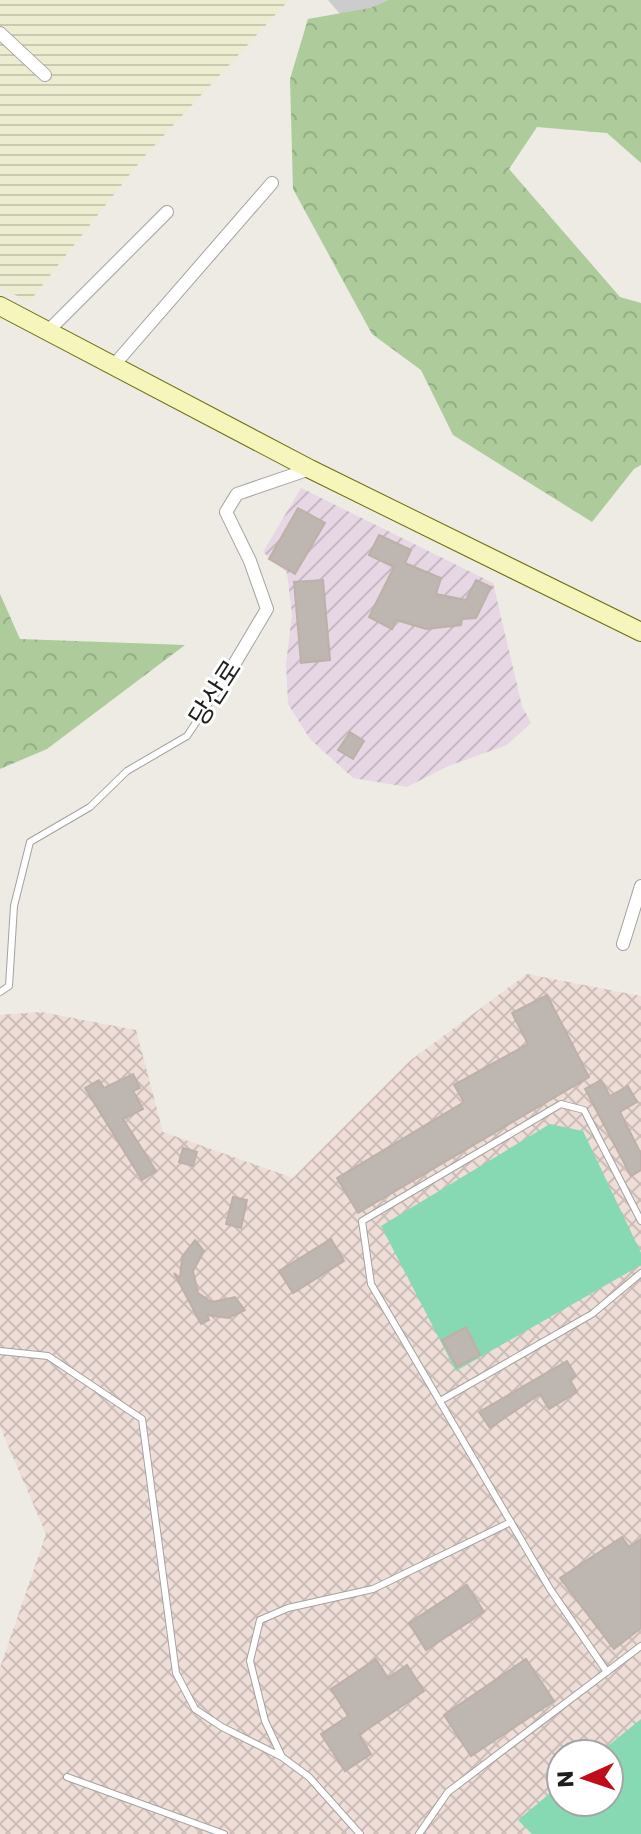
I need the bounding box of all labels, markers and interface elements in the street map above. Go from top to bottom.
street label: 당산로 [180,653,250,733]
north arrow [545,1738,625,1818]
text: N [550,1770,581,1788]

